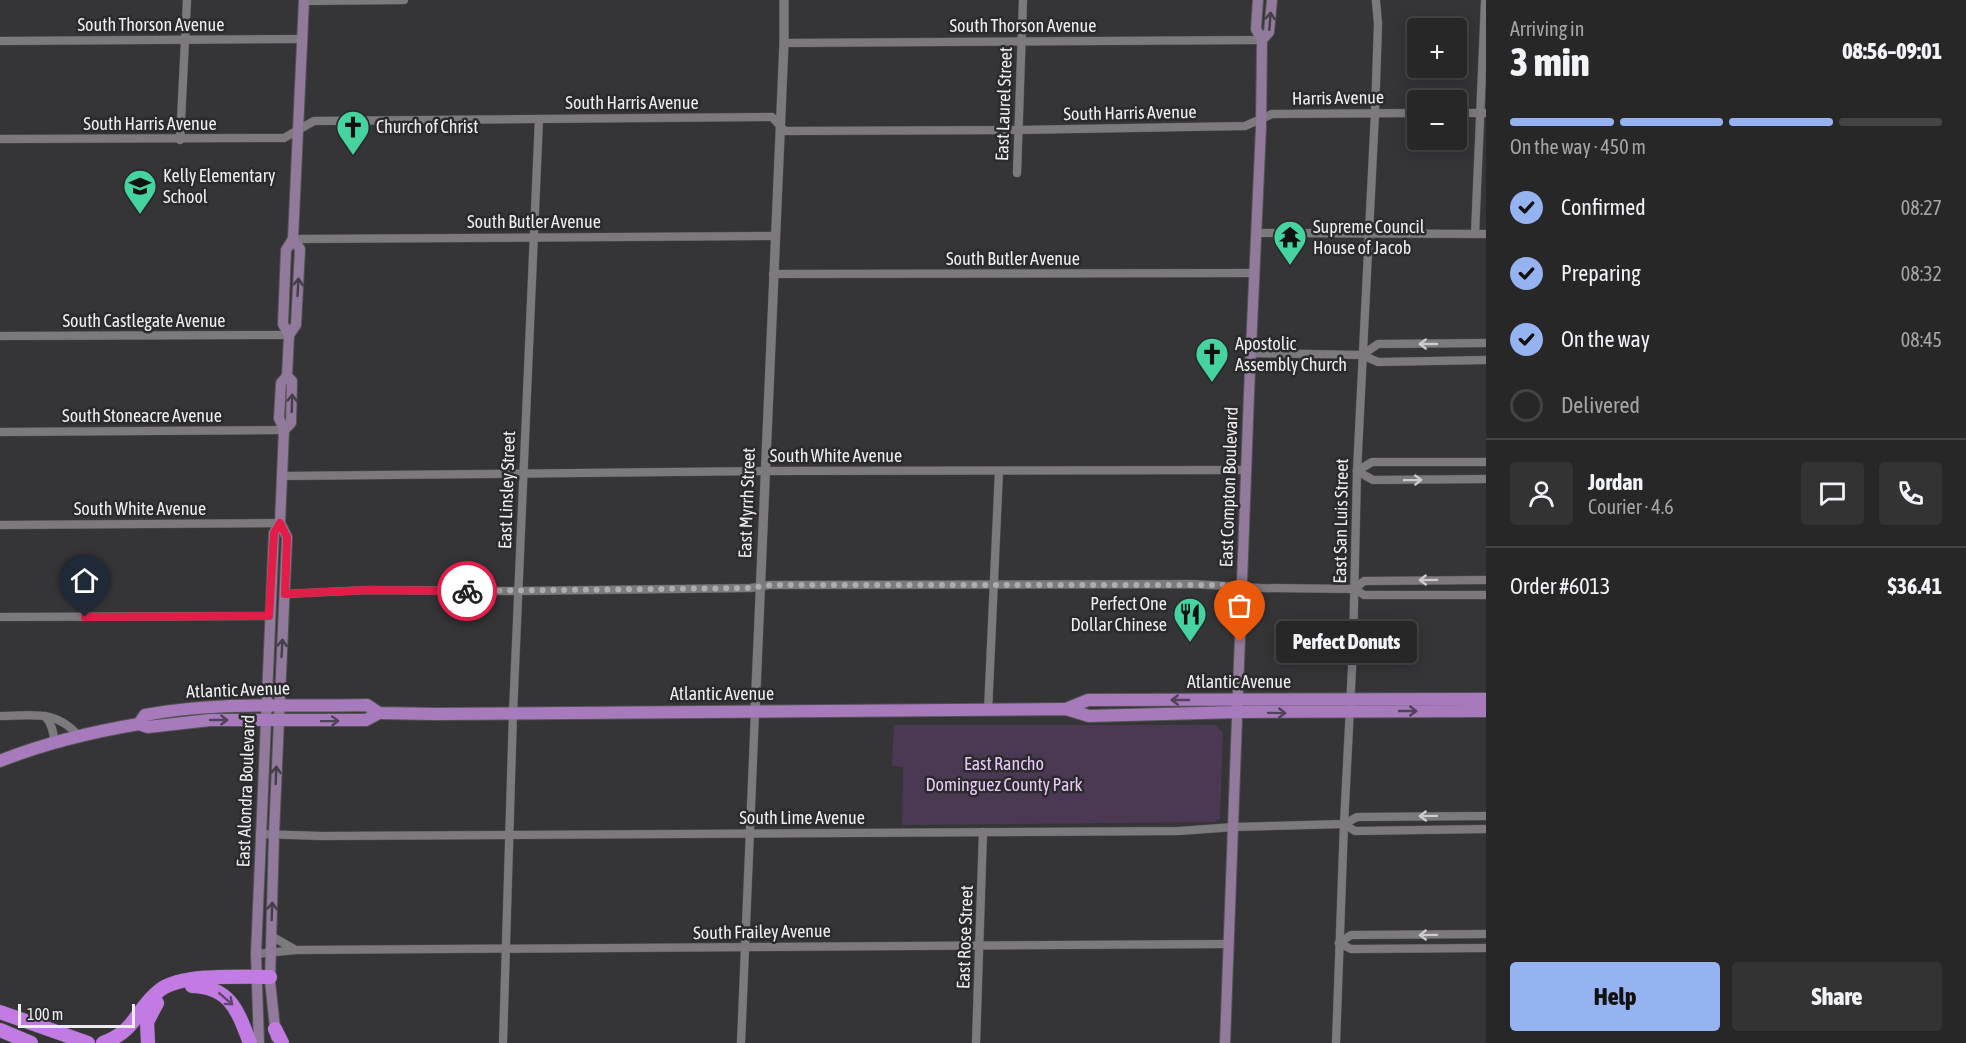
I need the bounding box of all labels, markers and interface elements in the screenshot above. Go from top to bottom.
one-way arrow [1265,12,1276,32]
street label: South Thorson Avenue [78,14,224,35]
street label: South Thorson Avenue [950,15,1096,36]
text: Arriving in [1510,17,1584,40]
map controls [1407,18,1467,150]
button: + [1407,18,1467,78]
text: 08:56–09:01 [1842,38,1942,64]
text: 3 min [1510,40,1590,84]
street label: East Laurel Street [991,47,1016,161]
street label: Harris Avenue [1292,86,1384,109]
button: − [1407,90,1467,150]
street label: South Harris Avenue [565,92,699,113]
street label: South Harris Avenue [1063,101,1197,124]
church icon: Church of Christ [335,109,371,156]
street label: South Harris Avenue [83,113,217,134]
place label: Church of Christ [376,116,478,137]
text: On the way · 450 m [1510,135,1646,158]
place label: Kelly Elementary School [163,165,275,207]
school or university icon: Kelly Elementary School [122,168,158,215]
icon: check [1510,191,1543,224]
text: Confirmed [1561,194,1646,220]
text: 08:27 [1901,196,1942,219]
street label: South Butler Avenue [467,211,601,232]
place label: Supreme Council House of Jacob [1313,216,1425,258]
temple icon: Supreme Council House of Jacob [1272,219,1308,266]
street label: South Butler Avenue [946,248,1080,269]
icon: check [1510,257,1543,290]
text: Preparing [1561,260,1641,286]
text: 08:32 [1901,262,1942,285]
one-way arrow [293,277,304,297]
street label: South Castlegate Avenue [62,310,226,331]
icon: check [1510,323,1543,356]
text: On the way [1561,326,1650,352]
text: 08:45 [1901,328,1942,351]
place label: Apostolic Assembly Church [1235,333,1347,375]
church icon: Apostolic Assembly Church [1194,336,1230,383]
one-way arrow [1418,338,1438,350]
text: Delivered [1561,392,1640,418]
one-way arrow [286,393,297,413]
street label: South Stoneacre Avenue [62,405,222,426]
street label: East Compton Boulevard [1215,406,1242,568]
street label: East Linsley Street [494,431,519,549]
street label: South White Avenue [770,445,902,466]
street label: East Myrrh Street [734,447,759,559]
street label: East San Luis Street [1329,458,1352,584]
button: person [1510,462,1573,525]
button: chat [1801,462,1864,525]
button: phone [1879,462,1942,525]
text: Jordan [1588,469,1643,495]
one-way arrow [1403,474,1423,485]
text: Courier · 4.6 [1588,495,1674,518]
street label: South White Avenue [74,498,206,519]
pin [59,555,110,617]
courier [437,561,497,621]
icon: home [68,564,101,597]
text: Order #6013 [1510,573,1610,599]
text: $36.41 [1887,573,1942,599]
one-way arrow [1418,574,1438,586]
icon: bike [451,575,484,608]
pin [1214,580,1265,642]
icon: bag [1223,589,1256,622]
place label: Perfect One Dollar Chinese [1070,593,1167,635]
restaurant icon: Perfect One Dollar Chinese [1172,596,1208,643]
callout: Perfect Donuts [1276,621,1417,663]
text: Perfect Donuts [1293,630,1400,653]
one-way arrow [276,638,287,658]
street label: Atlantic Avenue [1187,671,1291,692]
street label: Atlantic Avenue [186,677,290,702]
street label: Atlantic Avenue [670,683,774,704]
one-way arrow [1171,694,1191,706]
one-way arrow [1398,706,1418,717]
one-way arrow [1267,707,1287,719]
one-way arrow [208,714,228,726]
street label: East Alondra Boulevard [232,714,259,868]
one-way arrow [319,715,339,727]
park label: East Rancho Dominguez County Park [925,753,1083,795]
one-way arrow [270,766,281,786]
street label: South Lime Avenue [739,807,865,828]
one-way arrow [1418,810,1438,822]
street label: East Rose Street [952,885,977,989]
one-way arrow [266,902,277,922]
street label: South Frailey Avenue [693,920,831,943]
one-way arrow [1418,929,1438,941]
button: Help [1510,962,1720,1031]
button: Share [1732,962,1942,1031]
one-way arrow [219,992,234,1006]
scale bar [18,1001,135,1028]
text: 100 m [27,1005,63,1023]

